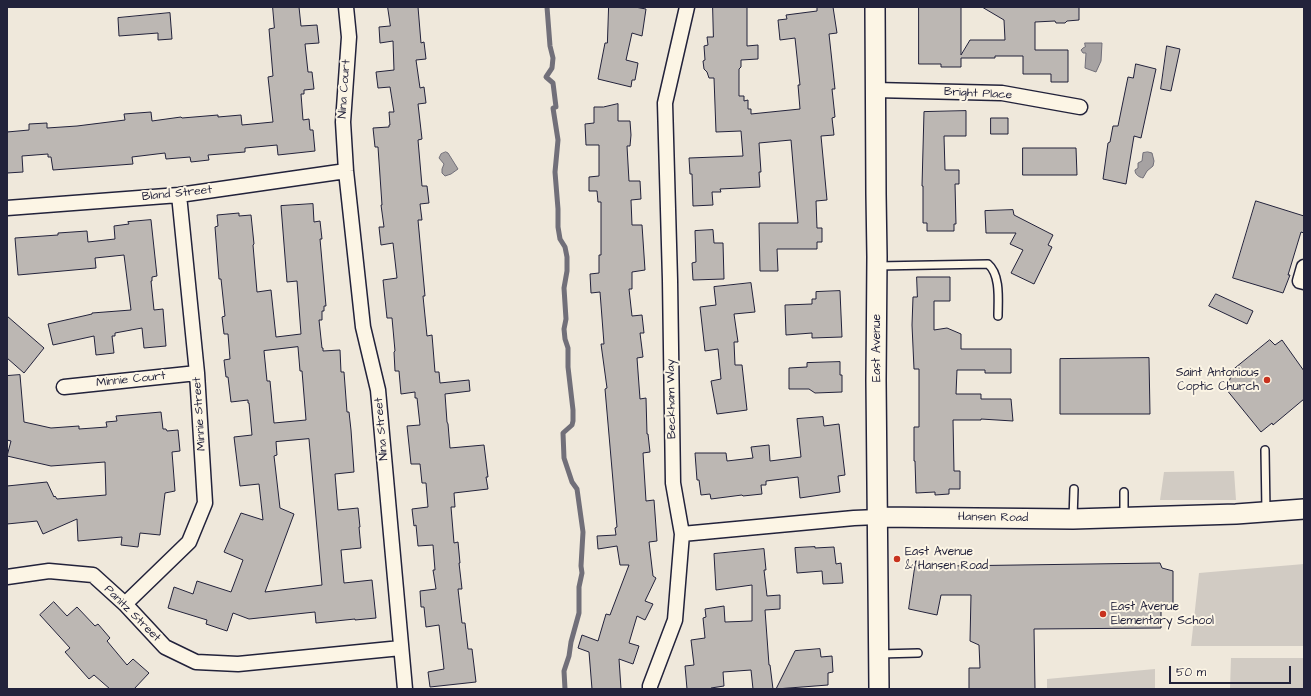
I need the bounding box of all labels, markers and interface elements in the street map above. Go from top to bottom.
street label: Nina Court [336,59,354,119]
street label: Bright Place [943,85,1013,103]
street label: Bland Street [141,183,213,205]
street label: East Avenue [870,314,884,382]
street label: Beckham Way [664,359,680,439]
place label: Saint Antonious Coptic Church [1176,366,1259,394]
street label: Minnie Court [96,369,166,391]
marker: Saint Antonious Coptic Church [1262,375,1272,385]
street label: Minnie Street [190,377,210,451]
street label: Nina Street [372,397,392,461]
street label: Hansen Road [958,510,1028,526]
place label: East Avenue & Hansen Road [905,545,988,573]
marker: East Avenue & Hansen Road [892,554,902,564]
street label: Panitz Street [101,583,163,645]
place label: East Avenue Elementary School [1111,600,1214,628]
marker: East Avenue Elementary School [1098,609,1108,619]
scale bar [1171,658,1293,684]
text: 50 m [1176,664,1206,681]

